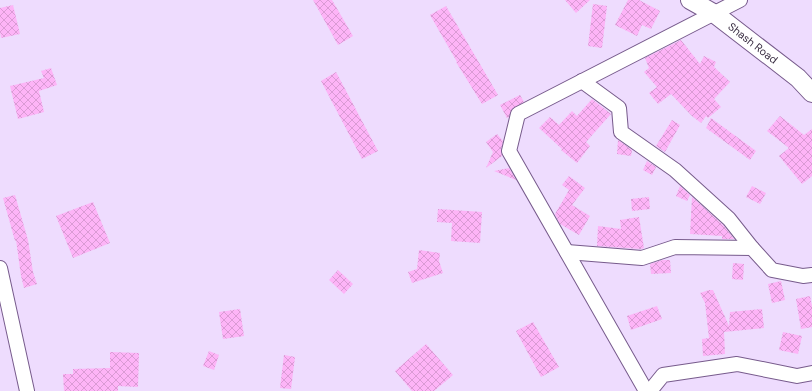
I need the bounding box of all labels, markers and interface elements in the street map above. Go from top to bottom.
street label: Shash Road [725,19,781,67]

